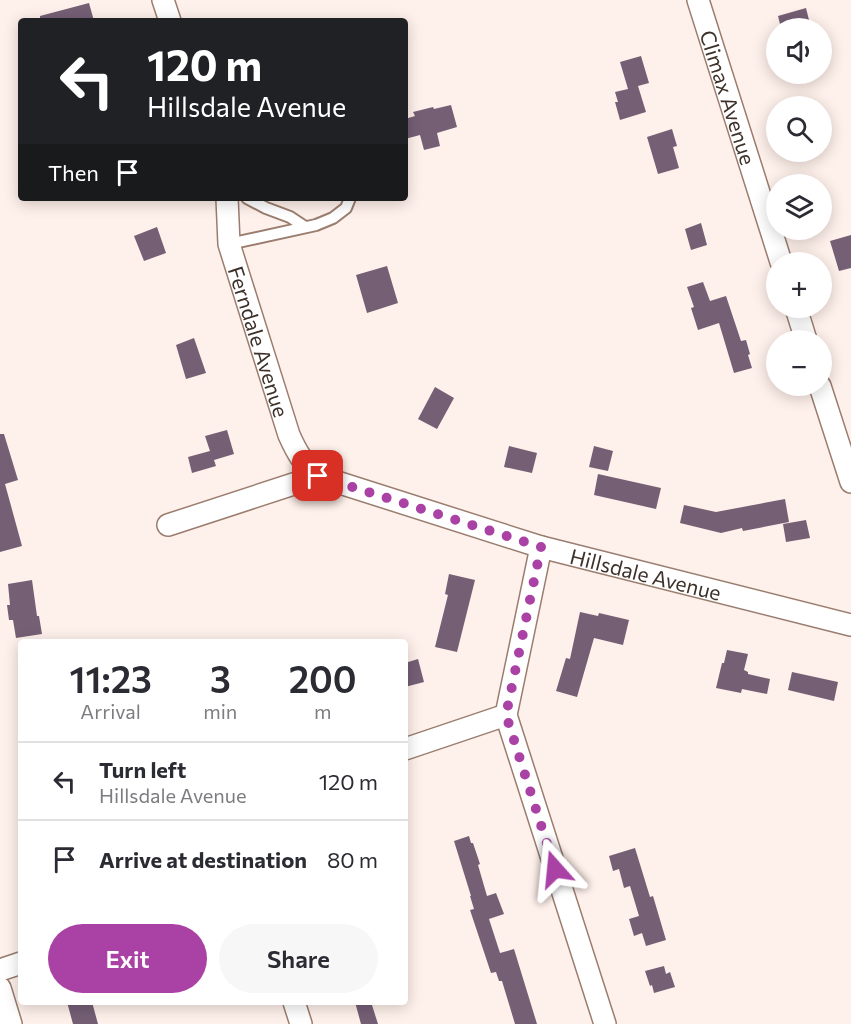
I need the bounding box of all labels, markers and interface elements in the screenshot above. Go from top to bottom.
map controls [766,18,832,396]
button: sound [766,18,832,84]
street label: Climax Avenue [696,27,762,168]
text: 120 m [147,38,262,90]
icon: left [48,42,126,120]
text: Hillsdale Avenue [147,90,346,123]
button: search [766,96,832,162]
icon: arrive [111,156,144,189]
text: Then [48,159,99,186]
button: layers [766,174,832,240]
button: + [766,252,832,318]
street label: Ferndale Avenue [224,263,295,420]
button: − [766,330,832,396]
pin [292,450,343,501]
icon: arrive [301,459,334,492]
street label: Hillsdale Avenue [568,542,724,604]
text: 11:23 [69,656,152,700]
text: 3 [210,656,231,700]
text: 200 [289,656,356,700]
text: Arrival [80,699,141,723]
text: min [203,699,237,723]
text: m [314,699,331,723]
text: Turn left [99,756,186,783]
icon: left [48,765,81,798]
text: 120 m [319,768,378,795]
text: Hillsdale Avenue [99,783,247,807]
position arrow [523,837,587,901]
icon: arrive [48,843,81,876]
text: Arrive at destination [99,846,307,873]
text: 80 m [327,846,378,873]
button: Exit [48,924,207,993]
button: Share [219,924,378,993]

